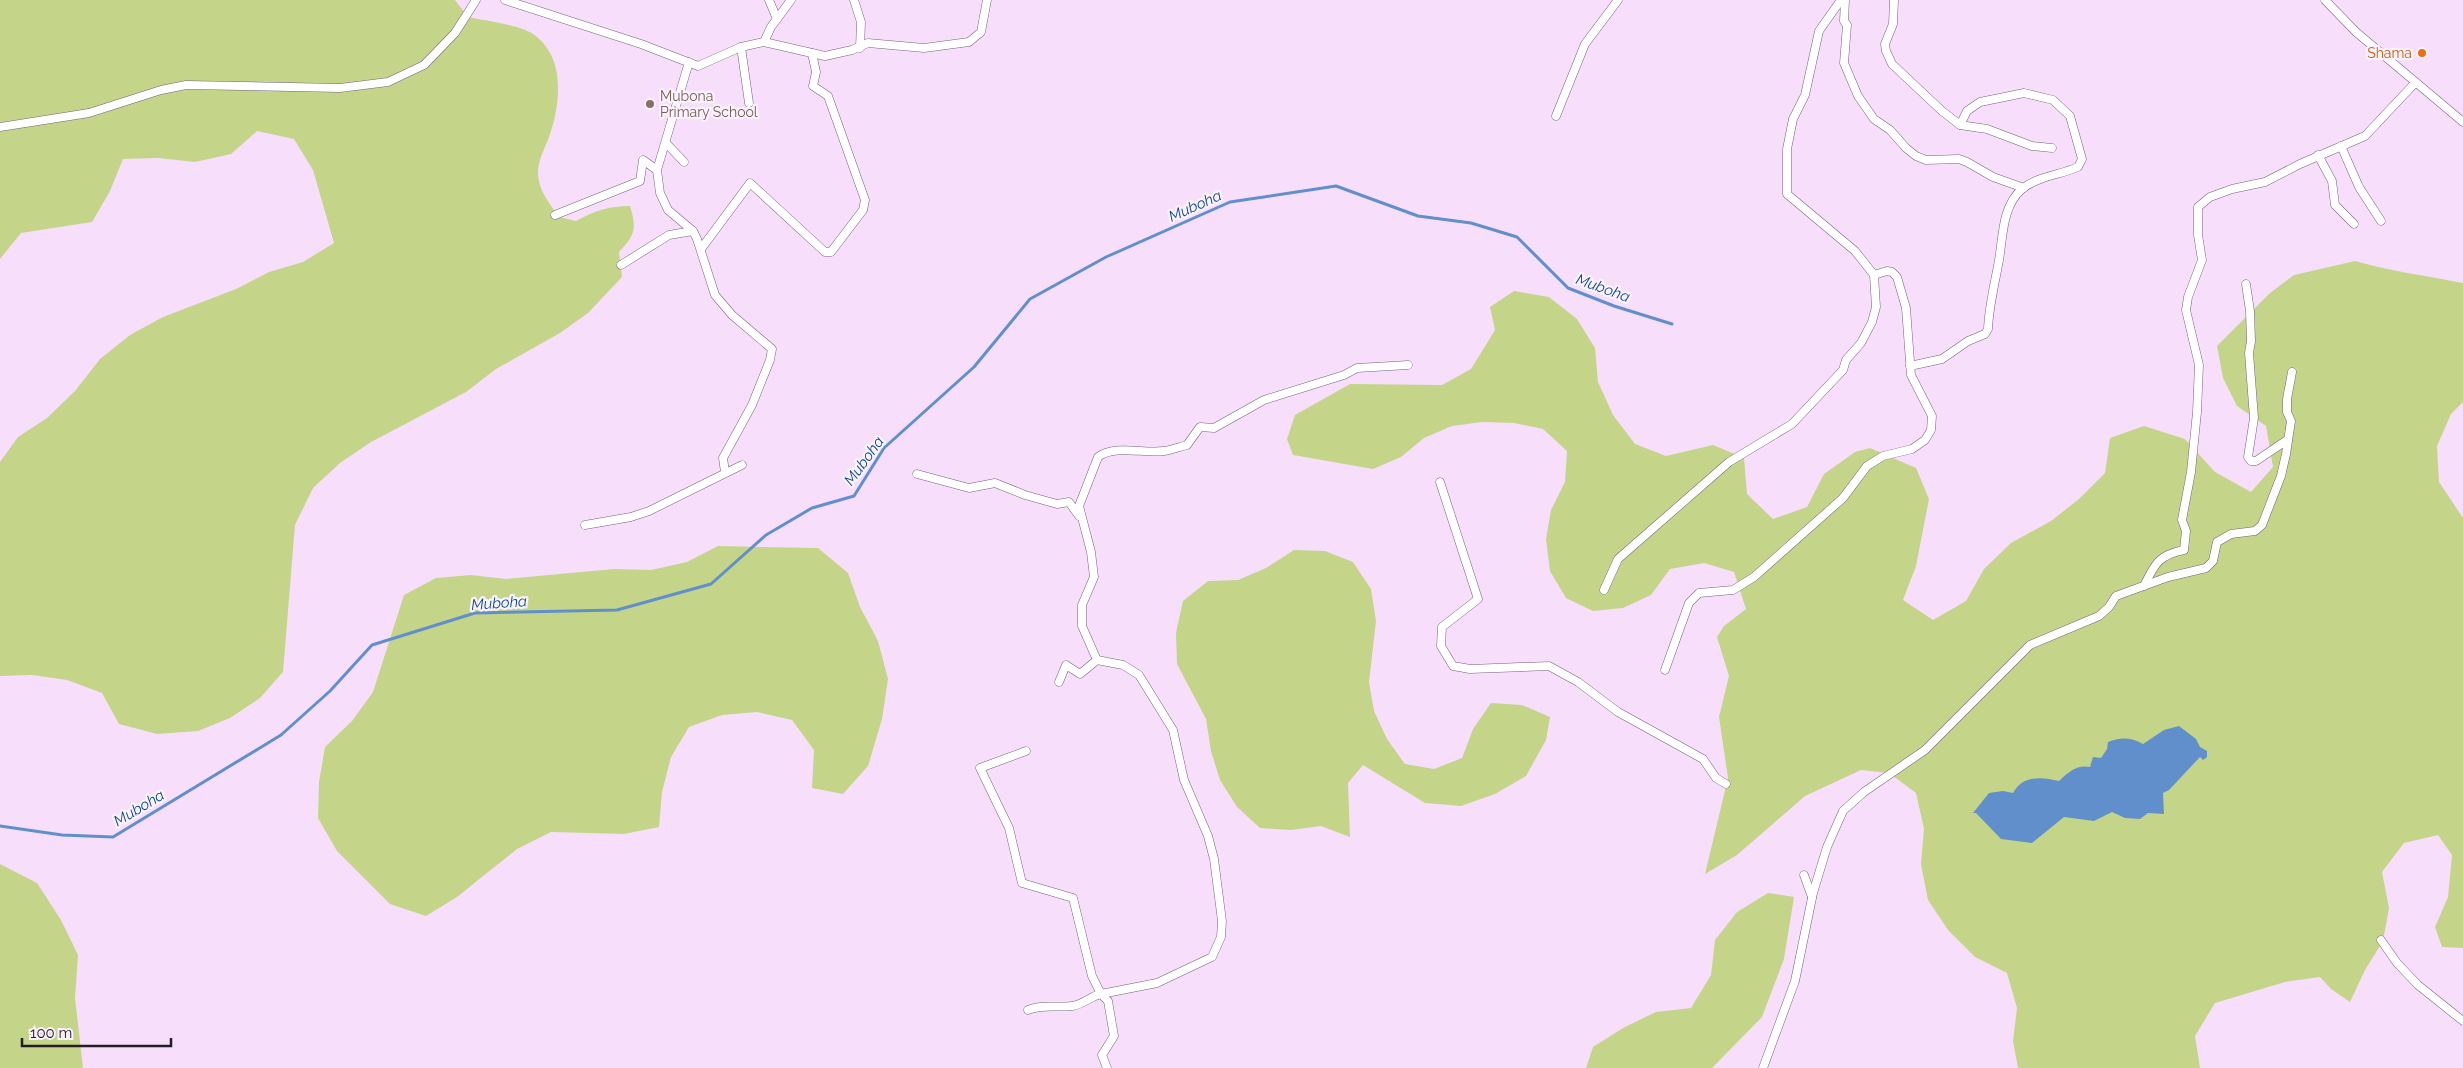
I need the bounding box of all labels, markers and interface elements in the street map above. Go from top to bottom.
place label: Shama [2367,45,2412,61]
marker: Shama [2416,47,2428,59]
place label: Mubona Primary School [660,88,758,120]
marker: Mubona Primary School [644,98,656,110]
water label: Muboha [1166,186,1224,226]
water label: Muboha [1574,270,1632,306]
water label: Muboha [840,433,888,489]
water label: Muboha [470,592,528,614]
water label: Muboha [110,786,168,830]
scale bar [22,1016,171,1048]
text: 100 m [30,1024,72,1042]

